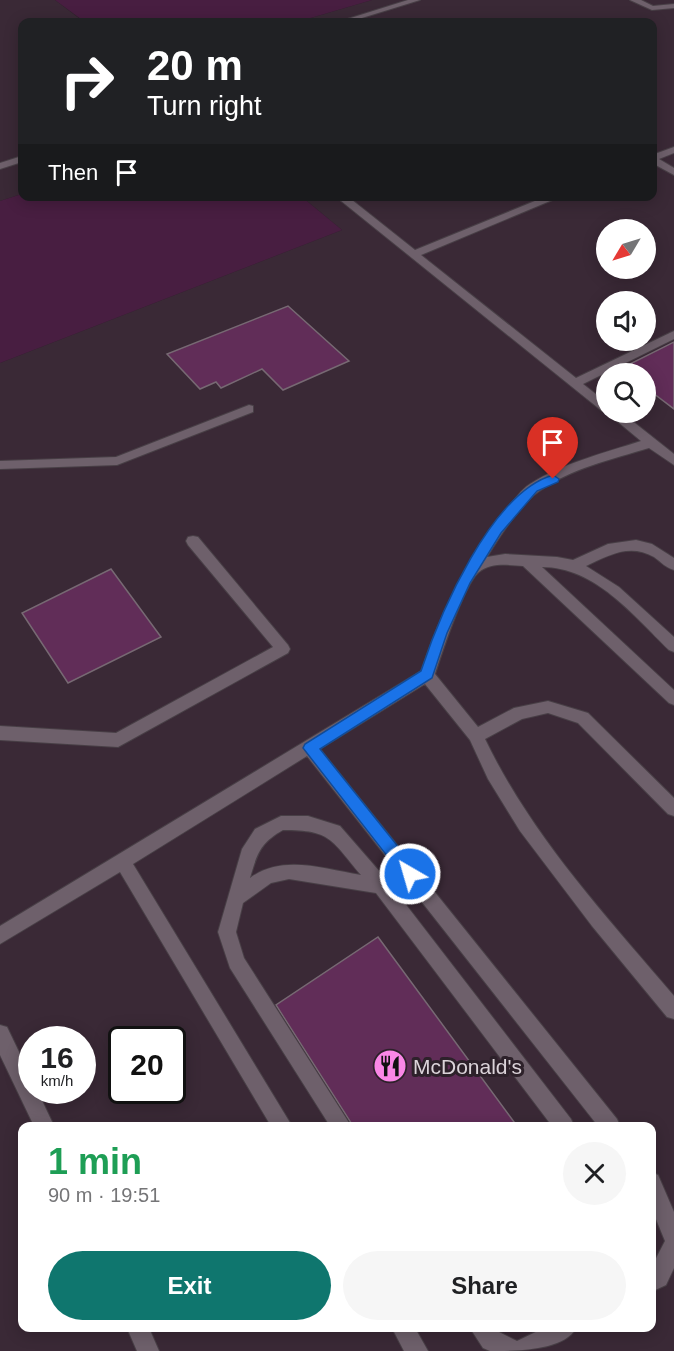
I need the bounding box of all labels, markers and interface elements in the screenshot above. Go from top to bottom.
icon: right [48,42,126,120]
text: 20 m [147,42,243,89]
text: Turn right [147,91,262,121]
icon: arrive [110,156,143,189]
text: Then [48,160,98,185]
north arrow [596,219,656,279]
map controls [596,219,656,423]
button: sound [596,291,656,351]
button: search [596,363,656,423]
pin [527,417,578,479]
icon: arrive [536,426,569,459]
position arrow [378,842,442,906]
speed limit sign: 20 [108,1026,186,1104]
text: 16 [40,1041,74,1074]
restaurant icon: McDonald's [372,1048,408,1084]
place label: McDonald's [413,1055,522,1078]
text: km/h [41,1072,73,1089]
text: 1 min [48,1141,142,1182]
button: close [563,1142,626,1205]
text: 90 m · 19:51 [48,1184,160,1206]
button: Exit [48,1251,331,1320]
button: Share [343,1251,626,1320]

